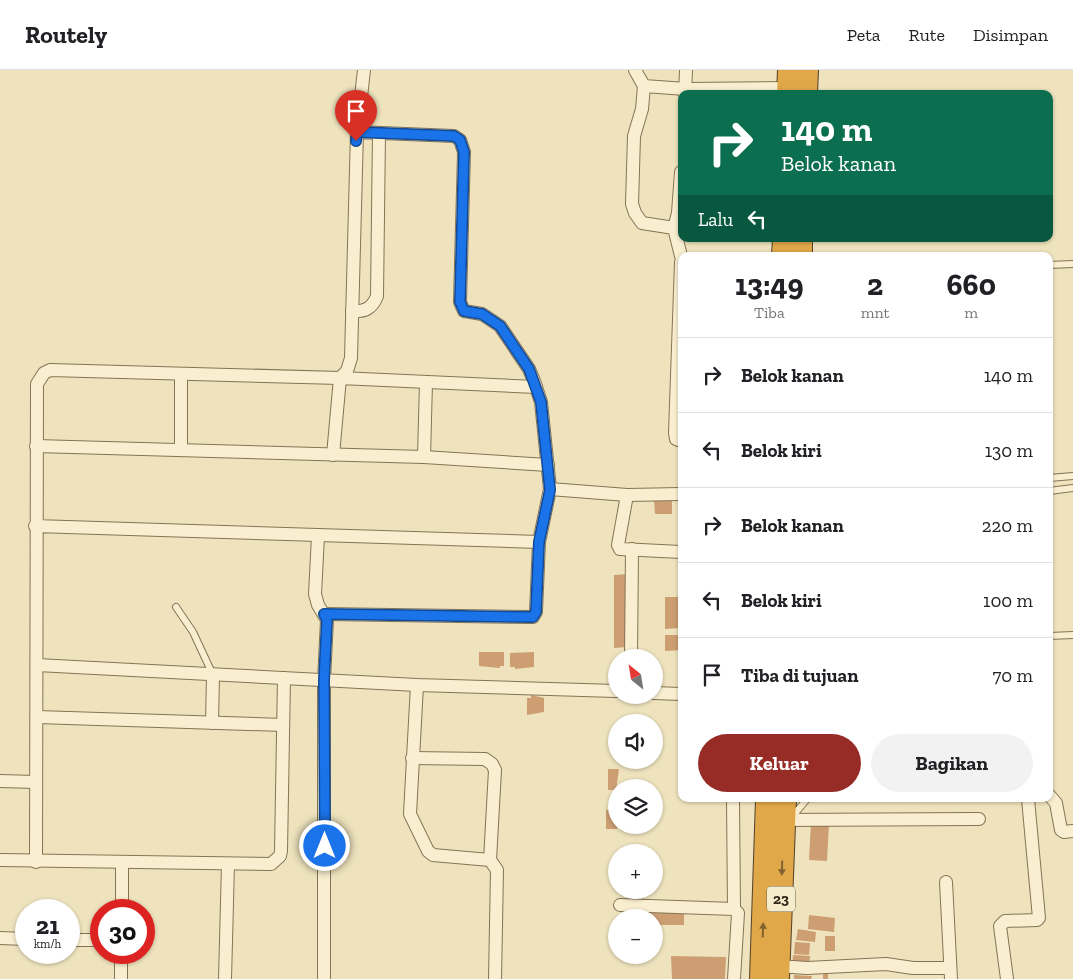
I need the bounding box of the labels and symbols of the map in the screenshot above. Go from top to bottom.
pin [335,90,377,141]
north arrow [608,649,662,704]
position arrow [298,819,350,871]
one-way arrow [778,860,786,876]
road number: 23 [767,886,795,912]
speed limit sign: 30 [90,899,155,964]
one-way arrow [759,922,767,938]

